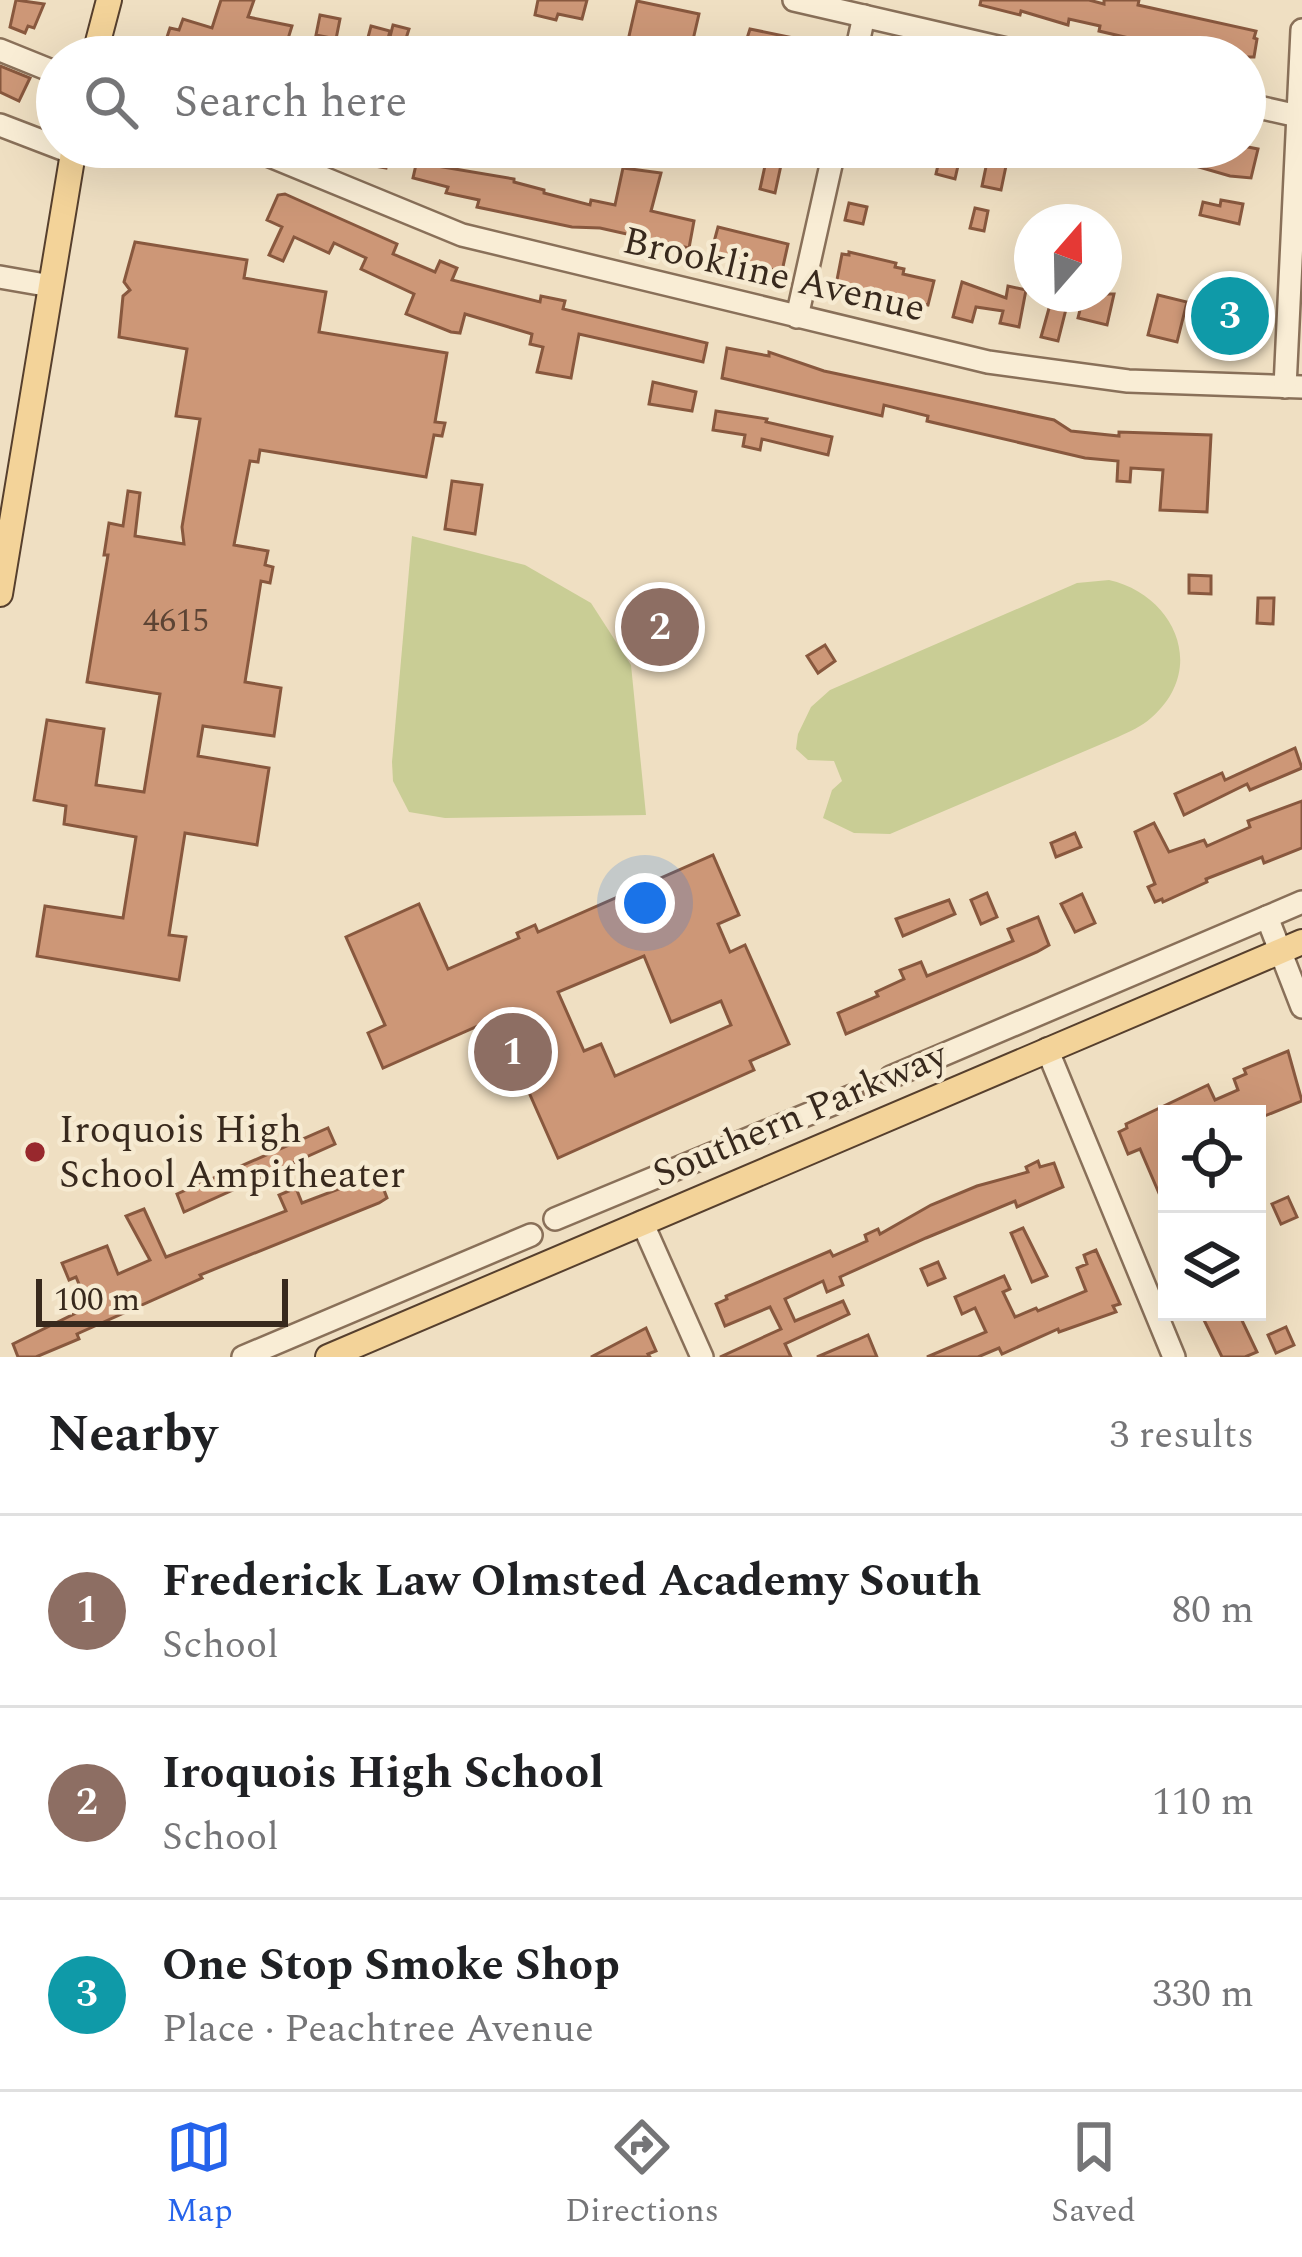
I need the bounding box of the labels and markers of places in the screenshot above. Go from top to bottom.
pin: 3 [1191,271,1269,361]
pin: 2 [621,582,699,672]
pin: 1 [474,1007,552,1097]
place label: Iroquois High School Ampitheater [59,1101,405,1205]
marker: Iroquois High School Ampitheater [22,1139,48,1165]

